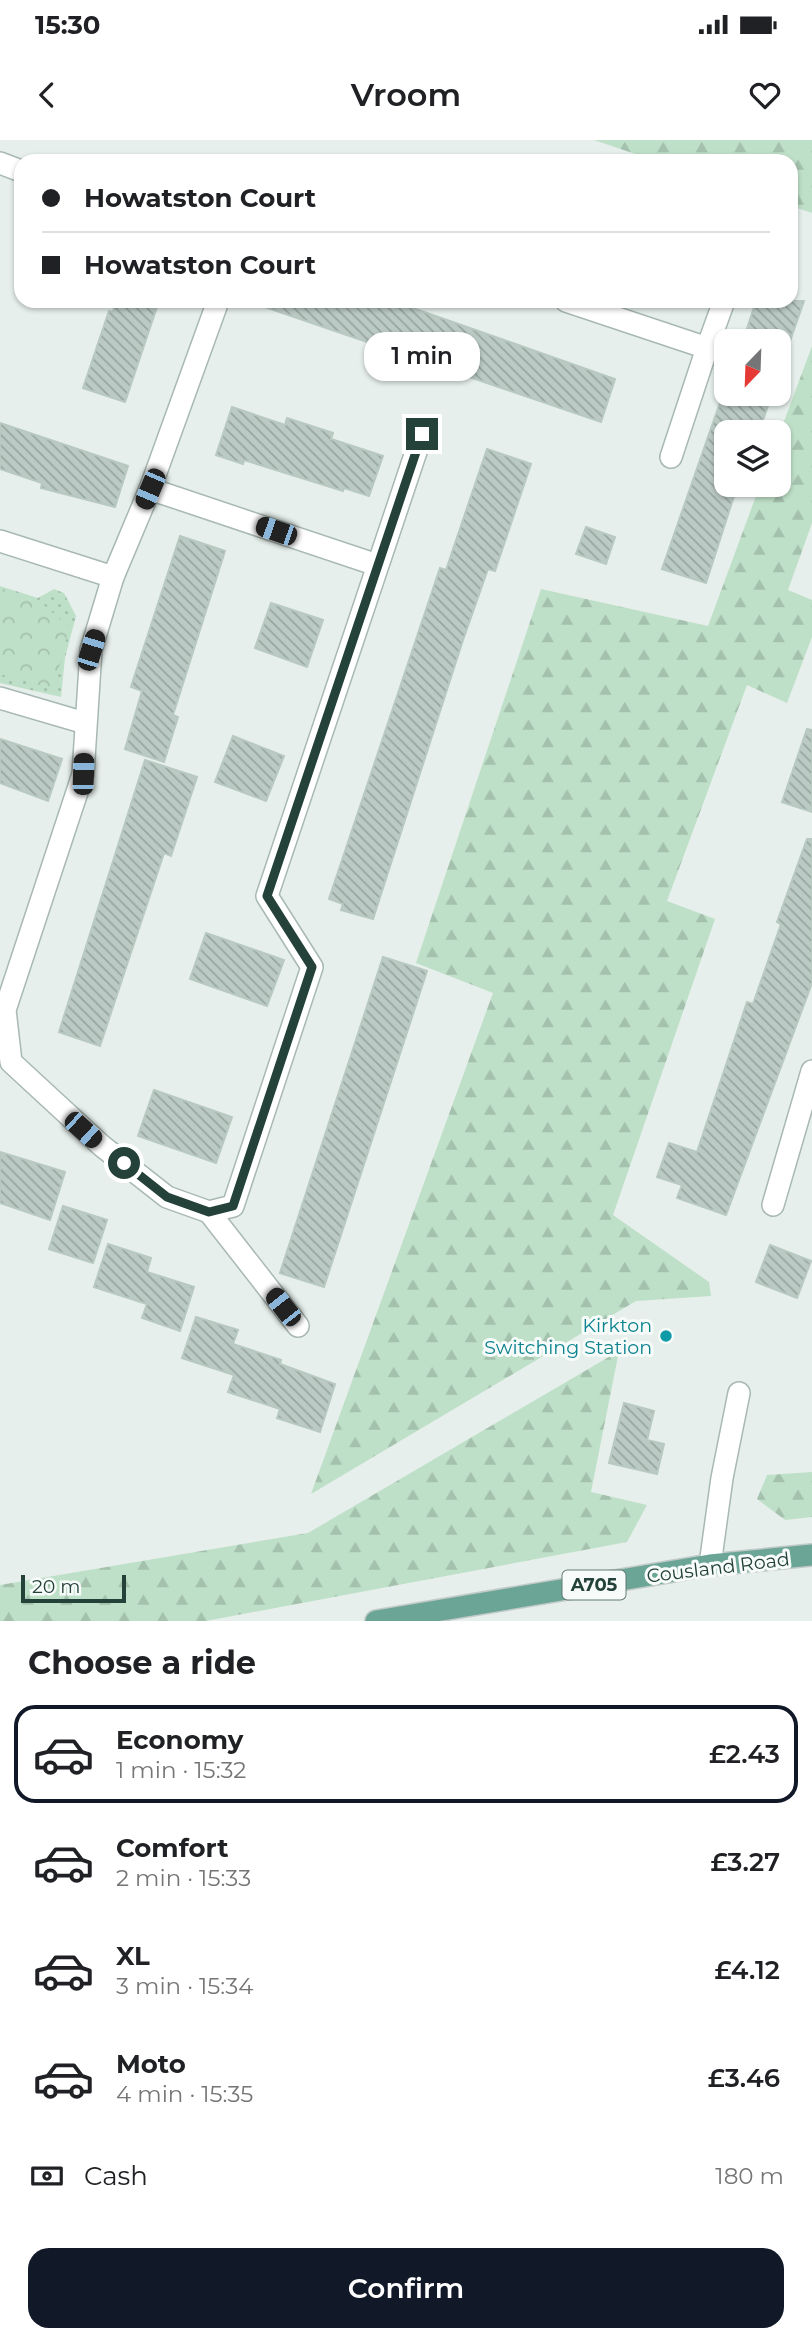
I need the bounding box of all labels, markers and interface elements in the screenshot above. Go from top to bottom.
text: 15:30 [35,9,101,41]
text: Vroom [351,75,461,114]
icon: back [28,76,66,114]
icon: heart [746,76,784,114]
text: Howatston Court [84,182,316,214]
text: Howatston Court [84,249,316,281]
north arrow [714,329,791,406]
map controls [714,329,791,497]
callout: 1 min [364,332,480,382]
text: 1 min [391,342,453,370]
route end [406,418,438,450]
button: layers [714,420,791,497]
car [133,466,168,512]
car [253,514,300,548]
car [75,627,108,673]
car [72,753,95,795]
car [61,1108,106,1152]
route start [108,1147,140,1179]
car [262,1284,305,1330]
place label: Kirkton Switching Station [484,1314,652,1359]
marker: Kirkton Switching Station [658,1328,674,1344]
street label: Cousland Road [645,1547,791,1588]
road number: A705 [562,1570,626,1600]
scale bar [21,1572,126,1604]
text: 20 m [32,1575,80,1598]
text: Choose a ride [28,1643,256,1682]
icon: car [32,1723,95,1786]
text: Economy [116,1724,243,1756]
text: £2.43 [709,1738,780,1770]
text: 1 min · 15:32 [116,1756,246,1784]
icon: car [32,1831,95,1894]
text: Comfort [116,1832,228,1864]
text: £3.27 [711,1846,780,1878]
text: 2 min · 15:33 [116,1864,251,1892]
icon: car [32,1939,95,2002]
text: XL [116,1940,150,1972]
text: £4.12 [715,1954,780,1986]
text: 3 min · 15:34 [116,1972,253,2000]
icon: car [32,2047,95,2110]
text: Moto [116,2048,186,2080]
text: £3.46 [708,2062,780,2094]
text: 4 min · 15:35 [116,2080,253,2108]
icon: cash [28,2157,66,2195]
text: Cash [84,2160,148,2192]
text: 180 m [715,2162,784,2190]
button: Confirm [28,2248,784,2328]

